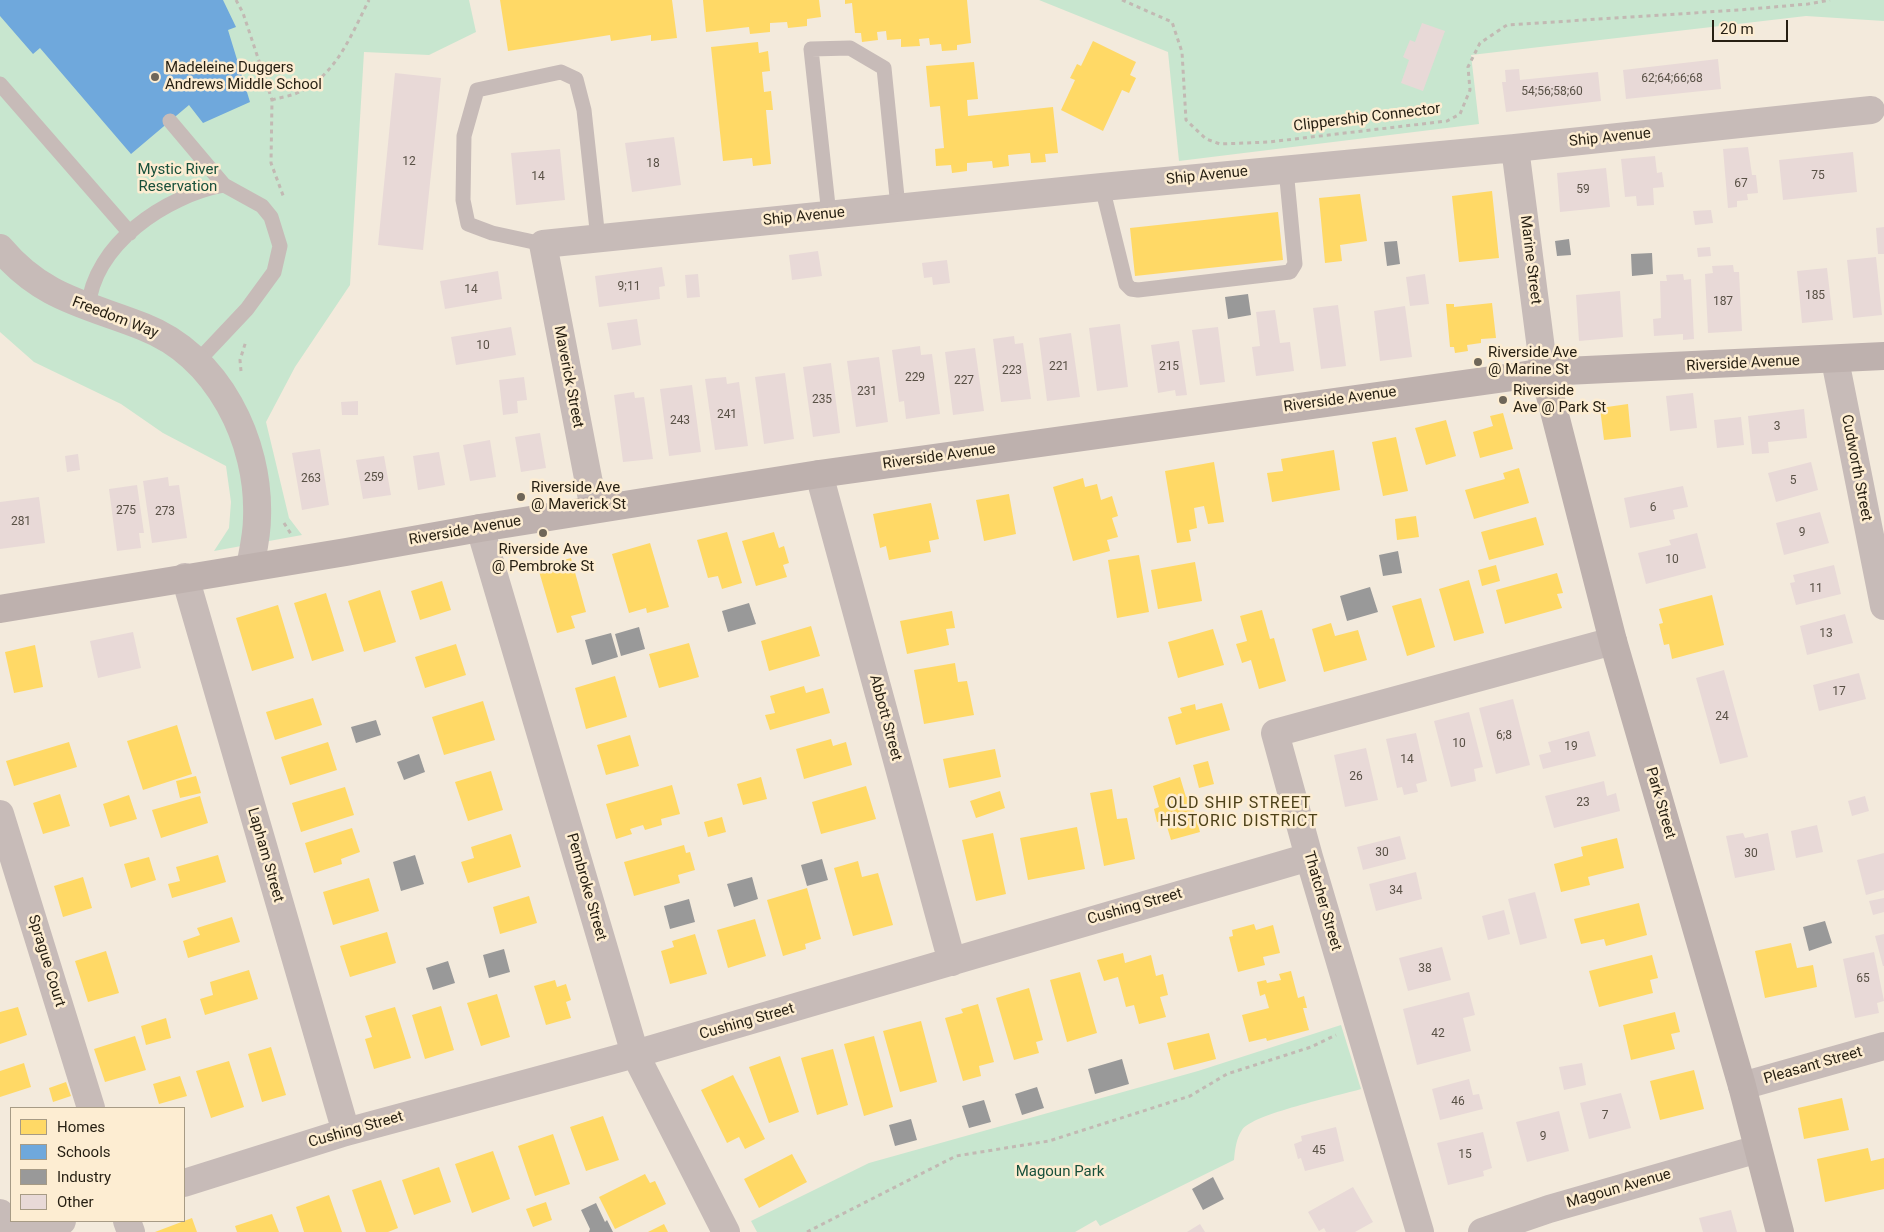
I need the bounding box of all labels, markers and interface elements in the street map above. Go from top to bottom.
scale bar [1714,10,1790,42]
text: 20 m [1720,20,1754,38]
place label: Madeleine Duggers Andrews Middle School [165,59,322,94]
marker: Madeleine Duggers Andrews Middle School [149,71,161,83]
house number: 62;64;66;68 [1641,72,1703,86]
house number: 54;56;58;60 [1521,85,1583,99]
street label: Clippership Connector [1293,100,1441,136]
street label: Ship Avenue [1568,125,1652,151]
house number: 12 [402,155,416,169]
house number: 18 [646,157,660,171]
park label: Mystic River Reservation [137,161,219,196]
street label: Ship Avenue [1165,163,1249,189]
house number: 75 [1811,169,1825,183]
house number: 14 [531,170,545,184]
house number: 67 [1734,177,1748,191]
house number: 59 [1576,183,1590,197]
street label: Ship Avenue [762,204,846,230]
street label: Marine Street [1516,214,1544,306]
house number: 9;11 [618,280,640,294]
house number: 14 [464,283,478,297]
house number: 185 [1805,289,1825,303]
street label: Freedom Way [69,293,161,343]
house number: 187 [1713,295,1733,309]
street label: Maverick Street [549,324,587,430]
house number: 10 [476,339,490,353]
place label: Riverside Ave @ Marine St [1488,344,1577,379]
street label: Riverside Avenue [1686,352,1800,376]
marker: Riverside Ave @ Marine St [1472,356,1484,368]
house number: 221 [1049,360,1069,374]
house number: 215 [1159,360,1179,374]
house number: 223 [1002,364,1022,378]
house number: 229 [905,371,925,385]
house number: 227 [954,374,974,388]
place label: Riverside Ave @ Park St [1513,382,1606,417]
street label: Riverside Avenue [1282,383,1398,417]
house number: 231 [857,385,877,399]
house number: 235 [812,393,832,407]
marker: Riverside Ave @ Park St [1497,394,1509,406]
house number: 241 [717,408,737,422]
street label: Cudworth Street [1837,413,1875,523]
house number: 243 [670,414,690,428]
house number: 3 [1774,420,1780,434]
street label: Riverside Avenue [881,440,997,474]
house number: 259 [364,471,384,485]
house number: 263 [301,472,321,486]
house number: 5 [1790,474,1796,488]
place label: Riverside Ave @ Maverick St [531,479,626,514]
marker: Riverside Ave @ Maverick St [515,491,527,503]
house number: 6 [1650,501,1656,515]
house number: 275 [116,504,136,518]
house number: 273 [155,505,175,519]
street label: Riverside Avenue [407,512,523,550]
house number: 281 [11,515,31,529]
house number: 9 [1799,526,1805,540]
marker: Riverside Ave @ Pembroke St [537,527,549,539]
place label: Riverside Ave @ Pembroke St [492,541,594,576]
house number: 10 [1665,553,1679,567]
house number: 11 [1809,582,1823,596]
house number: 13 [1819,627,1833,641]
street label: Abbott Street [865,673,905,763]
house number: 17 [1832,685,1846,699]
house number: 24 [1715,710,1729,724]
house number: 6;8 [1496,729,1512,743]
house number: 10 [1452,737,1466,751]
house number: 19 [1564,740,1578,754]
house number: 14 [1400,753,1414,767]
street label: Park Street [1641,765,1679,841]
house number: 26 [1349,770,1363,784]
district label: OLD SHIP STREET HISTORIC DISTRICT [1157,794,1321,832]
house number: 23 [1576,796,1590,810]
street label: Lapham Street [243,806,287,904]
street label: Pembroke Street [562,831,610,943]
house number: 30 [1375,846,1389,860]
house number: 30 [1744,847,1758,861]
street label: Thatcher Street [1299,849,1345,953]
house number: 34 [1389,884,1403,898]
street label: Cushing Street [1086,885,1184,929]
street label: Sprague Court [23,913,69,1009]
house number: 38 [1418,962,1432,976]
house number: 65 [1856,972,1870,986]
street label: Cushing Street [698,1000,796,1044]
house number: 42 [1431,1027,1445,1041]
street label: Pleasant Street [1762,1043,1864,1089]
house number: 46 [1451,1095,1465,1109]
legend [10,1107,185,1222]
street label: Cushing Street [307,1108,405,1152]
house number: 7 [1602,1109,1608,1123]
text: Homes [57,1118,105,1136]
house number: 9 [1540,1130,1546,1144]
text: Schools [57,1143,111,1161]
house number: 45 [1312,1144,1326,1158]
house number: 15 [1458,1148,1472,1162]
park label: Magoun Park [1016,1163,1104,1181]
street label: Magoun Avenue [1565,1166,1673,1212]
text: Industry [57,1168,111,1186]
text: Other [57,1193,94,1211]

